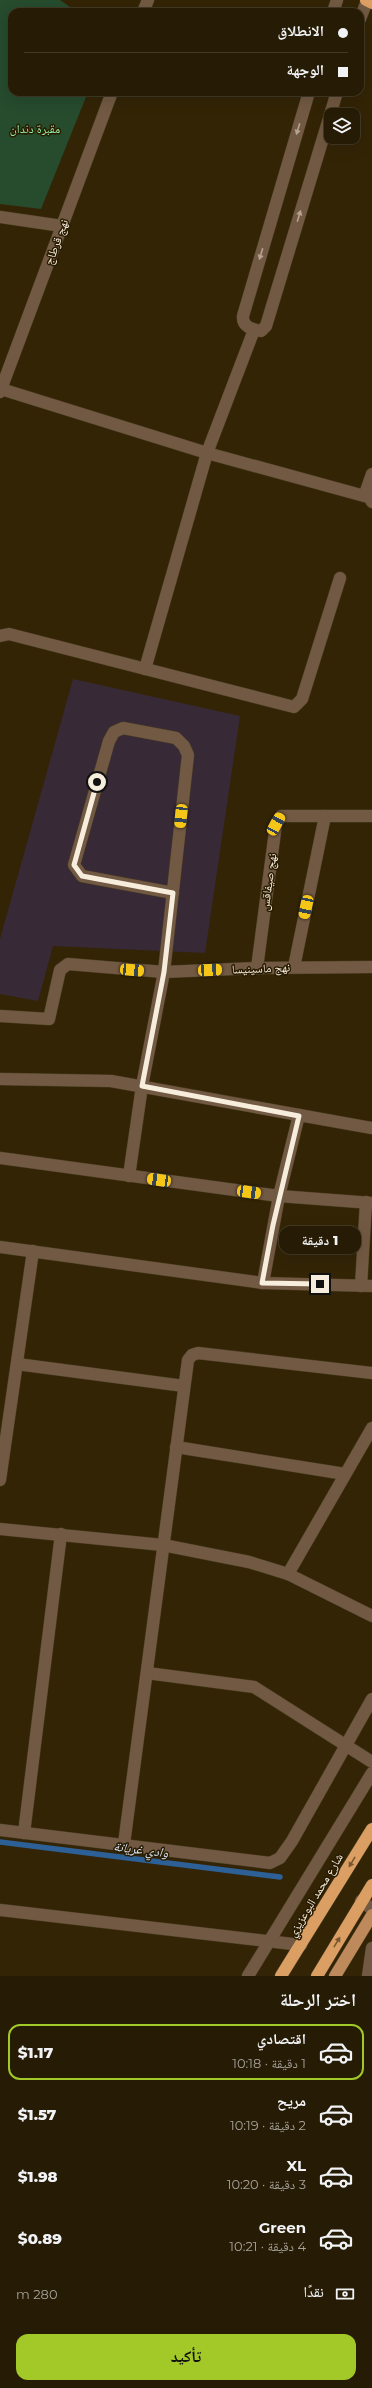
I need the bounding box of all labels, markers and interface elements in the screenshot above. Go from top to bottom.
text: الانطلاق [278,21,324,40]
text: الوجهة [286,60,324,79]
map controls [324,108,360,144]
button: layers [324,108,360,144]
park label: مقبرة دندان [10,121,60,136]
one-way arrow [295,124,301,136]
one-way arrow [296,210,302,222]
street label: نهج قرطاج [41,217,71,267]
one-way arrow [258,248,264,260]
route start [88,773,106,791]
car [174,803,188,829]
car [265,811,287,837]
street label: نهج صيفاقس [257,852,280,912]
car [298,894,314,920]
street label: نهج ماسينيسا [231,959,291,977]
car [120,963,144,977]
car [198,963,222,977]
car [146,1172,172,1188]
car [236,1184,262,1200]
callout: 1 دقيقة [279,1226,361,1254]
text: 1 دقيقة [302,1232,338,1248]
route end [311,1275,329,1293]
water label: وادي غريانة [112,1838,169,1864]
street label: شارع محمد البوعزيزي [284,1850,349,1941]
one-way arrow [348,1856,355,1868]
one-way arrow [333,1937,340,1948]
text: اختر الرحلة [280,1989,356,2011]
text: اقتصادي [257,2029,306,2048]
icon: car [318,2034,354,2070]
text: $1.17 [18,2043,53,2062]
text: 1 دقيقة · 10:18 [232,2055,306,2071]
text: مريح [277,2091,306,2110]
icon: car [318,2096,354,2132]
text: $1.57 [18,2105,56,2124]
text: 2 دقيقة · 10:19 [230,2117,306,2133]
text: XL [287,2156,306,2175]
icon: car [318,2158,354,2194]
text: $1.98 [18,2167,58,2186]
text: 3 دقيقة · 10:20 [227,2176,306,2192]
text: Green [259,2218,306,2237]
icon: car [318,2220,354,2256]
text: $0.89 [18,2229,62,2248]
text: 4 دقيقة · 10:21 [229,2238,306,2254]
text: نقدًا [303,2282,324,2301]
icon: cash [334,2283,356,2305]
text: 280 m [16,2286,58,2302]
button: تأكيد [16,2334,356,2380]

